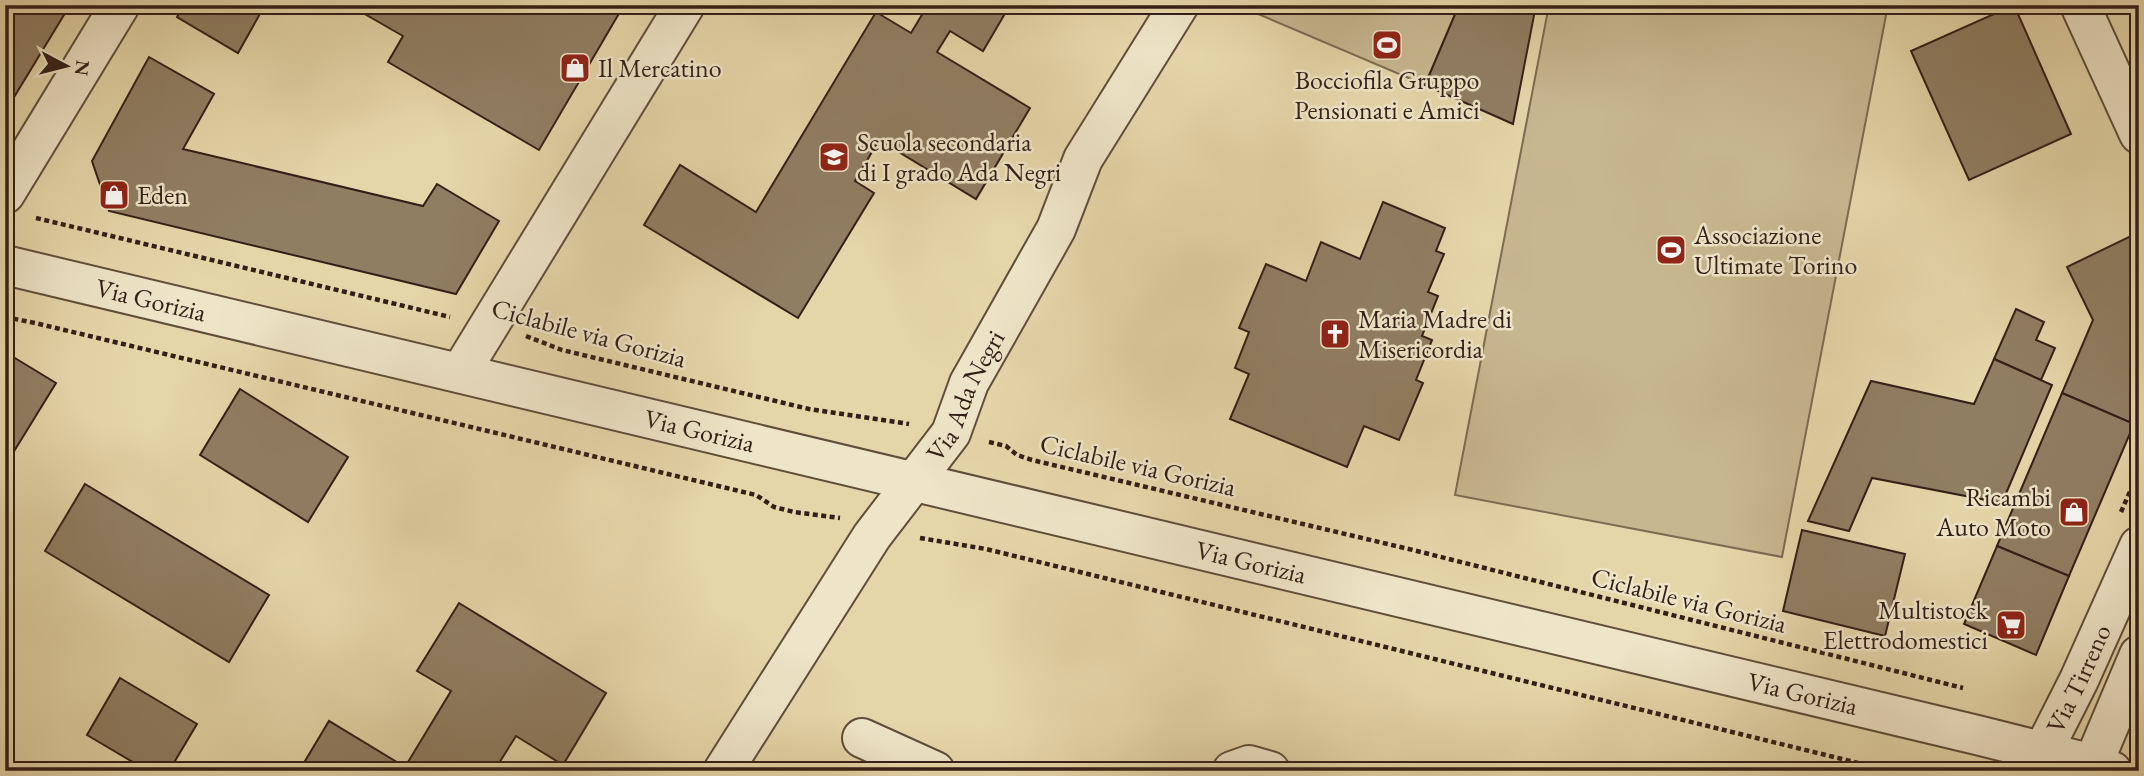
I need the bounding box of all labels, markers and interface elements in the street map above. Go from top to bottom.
sports icon: Bocciofila Gruppo Pensionati e Amici [1370,28,1404,62]
north arrow [32,32,102,102]
shop icon: Il Mercatino [558,51,592,85]
place label: Il Mercatino [598,51,722,85]
text: N [69,59,96,78]
place label: Bocciofila Gruppo Pensionati e Amici [1294,63,1480,127]
place label: Scuola secondaria di I grado Ada Negri [857,125,1061,189]
school or university icon: Scuola secondaria di I grado Ada Negri [817,140,851,174]
shop icon: Eden [97,178,131,212]
place label: Eden [137,178,188,212]
place label: Associazione Ultimate Torino [1693,218,1857,282]
sports icon: Associazione Ultimate Torino [1654,233,1688,267]
street label: Via Gorizia [92,270,210,329]
street label: Ciclabile via Gorizia [488,291,691,375]
place label: Maria Madre di Misericordia [1358,302,1512,366]
church icon: Maria Madre di Misericordia [1318,317,1352,351]
street label: Via Ada Negri [918,324,1012,468]
street label: Via Gorizia [641,401,759,460]
street label: Ciclabile via Gorizia [1037,426,1240,504]
place label: Ricambi Auto Moto [1935,480,2051,544]
shop icon: Ricambi Auto Moto [2057,495,2091,529]
street label: Via Gorizia [1192,532,1310,592]
street label: Ciclabile via Gorizia [1588,559,1791,641]
place label: Multistock Elettrodomestici [1823,593,1989,657]
supermarket icon: Multistock Elettrodomestici [1994,608,2028,642]
street label: Via Tirreno [2038,619,2119,739]
street label: Via Gorizia [1744,664,1862,723]

